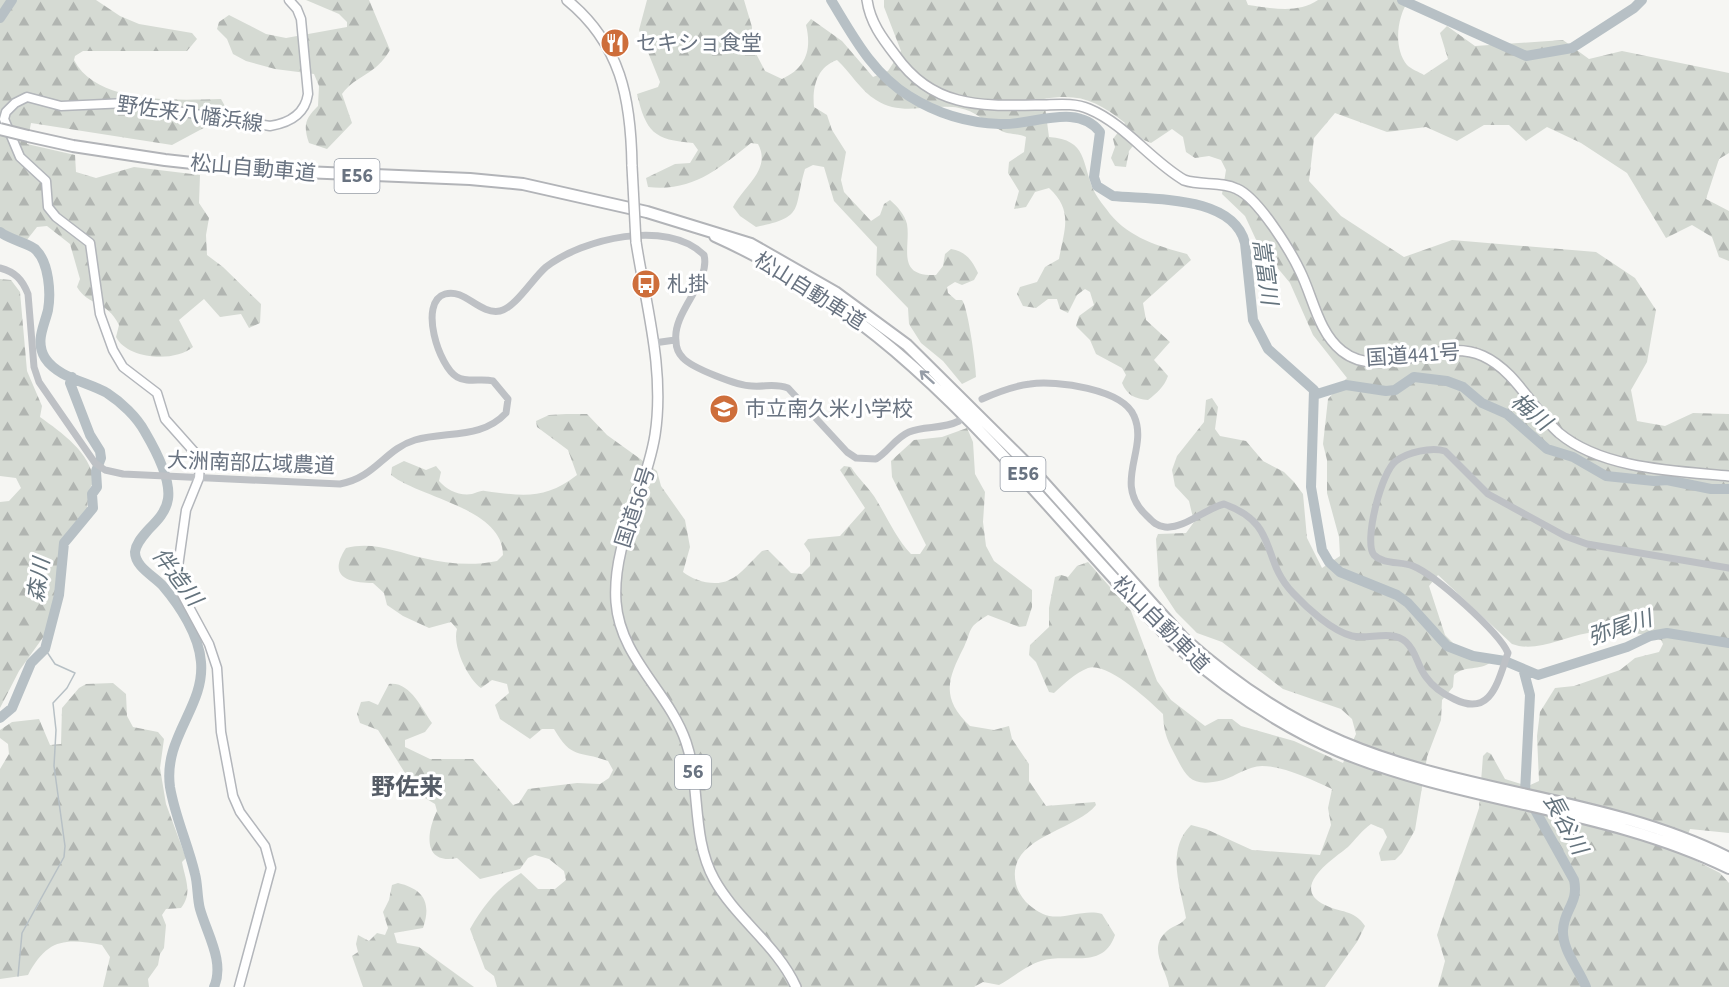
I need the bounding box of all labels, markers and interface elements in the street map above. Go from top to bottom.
restaurant icon: セキショ食堂 [599,27,631,59]
place label: セキショ食堂 [636,28,762,58]
street label: 野佐来八幡浜線 [115,89,265,139]
street label: 松山自動車道 [189,148,317,188]
road number: E56 [334,159,380,193]
water label: 嵩富川 [1245,237,1286,309]
street label: 松山自動車道 [749,245,871,337]
bus stop icon: 札掛 [630,268,662,300]
place label: 札掛 [667,269,709,299]
street label: 国道441号 [1365,337,1461,373]
one-way arrow [920,370,935,384]
water label: 梅川 [1504,386,1560,440]
school or university icon: 市立南久米小学校 [708,393,740,425]
place label: 市立南久米小学校 [745,394,913,424]
street label: 大洲南部広域農道 [167,445,335,481]
road number: E56 [1000,457,1046,491]
street label: 国道56号 [608,462,662,552]
water label: 伴造川 [144,541,211,615]
water label: 森川 [20,554,58,604]
street label: 松山自動車道 [1106,569,1216,679]
water label: 弥尾川 [1584,602,1658,653]
road number: 56 [675,755,711,789]
district label: 野佐来 [371,770,443,805]
water label: 長谷川 [1535,787,1596,862]

